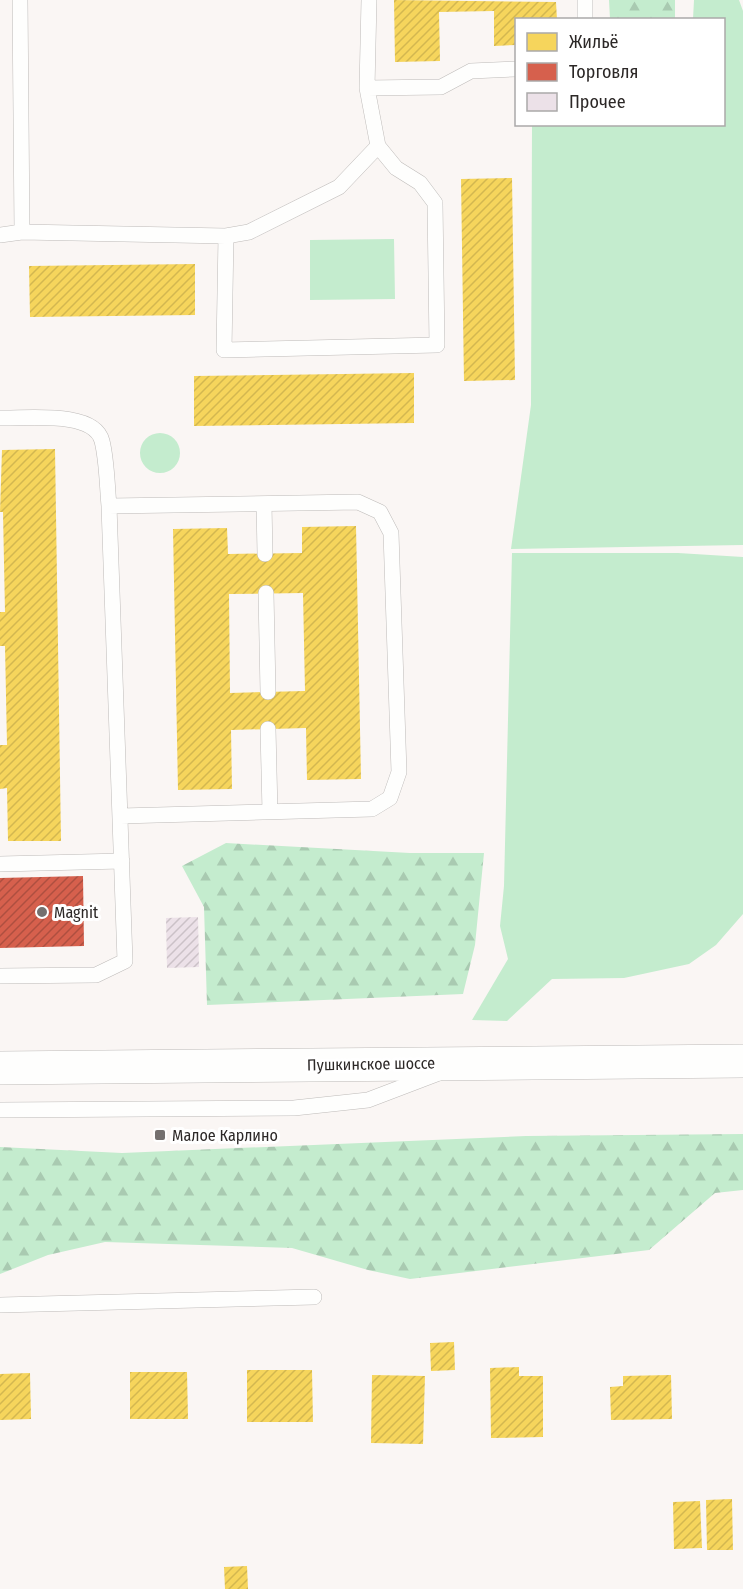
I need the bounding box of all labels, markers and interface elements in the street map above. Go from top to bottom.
legend [515,18,725,126]
text: Жильё [569,31,619,53]
text: Торговля [569,61,638,83]
text: Прочее [569,91,626,113]
place label: Magnit [54,903,99,922]
marker: Magnit [35,905,49,919]
street label: Пушкинское шоссе [307,1053,435,1075]
place label: Малое Карлино [172,1126,278,1145]
marker: Малое Карлино [153,1128,167,1142]

